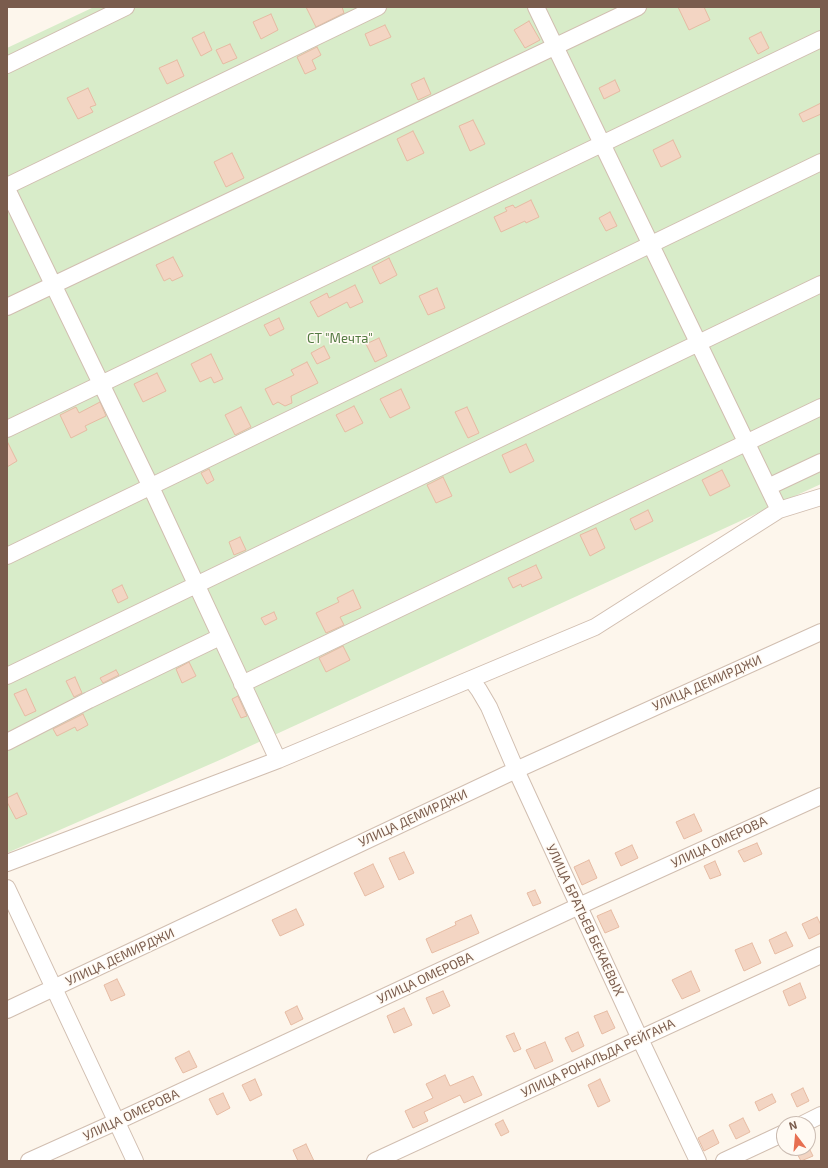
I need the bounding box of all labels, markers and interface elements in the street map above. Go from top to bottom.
park label: СТ "Мечта" [307,331,373,347]
street label: УЛИЦА ДЕМИРДЖИ [650,652,764,714]
street label: УЛИЦА ДЕМИРДЖИ [356,786,470,850]
street label: УЛИЦА ОМЕРОВА [669,813,769,871]
street label: УЛИЦА БРАТЬЕВ БЕКАЕВЫХ [543,842,627,998]
street label: УЛИЦА ДЕМИРДЖИ [63,925,177,989]
street label: УЛИЦА ОМЕРОВА [375,949,475,1007]
street label: УЛИЦА РОНАЛЬДА РЕЙГАНА [519,1015,677,1101]
street label: УЛИЦА ОМЕРОВА [81,1086,181,1144]
north arrow [776,1116,816,1156]
text: N [787,1118,798,1132]

